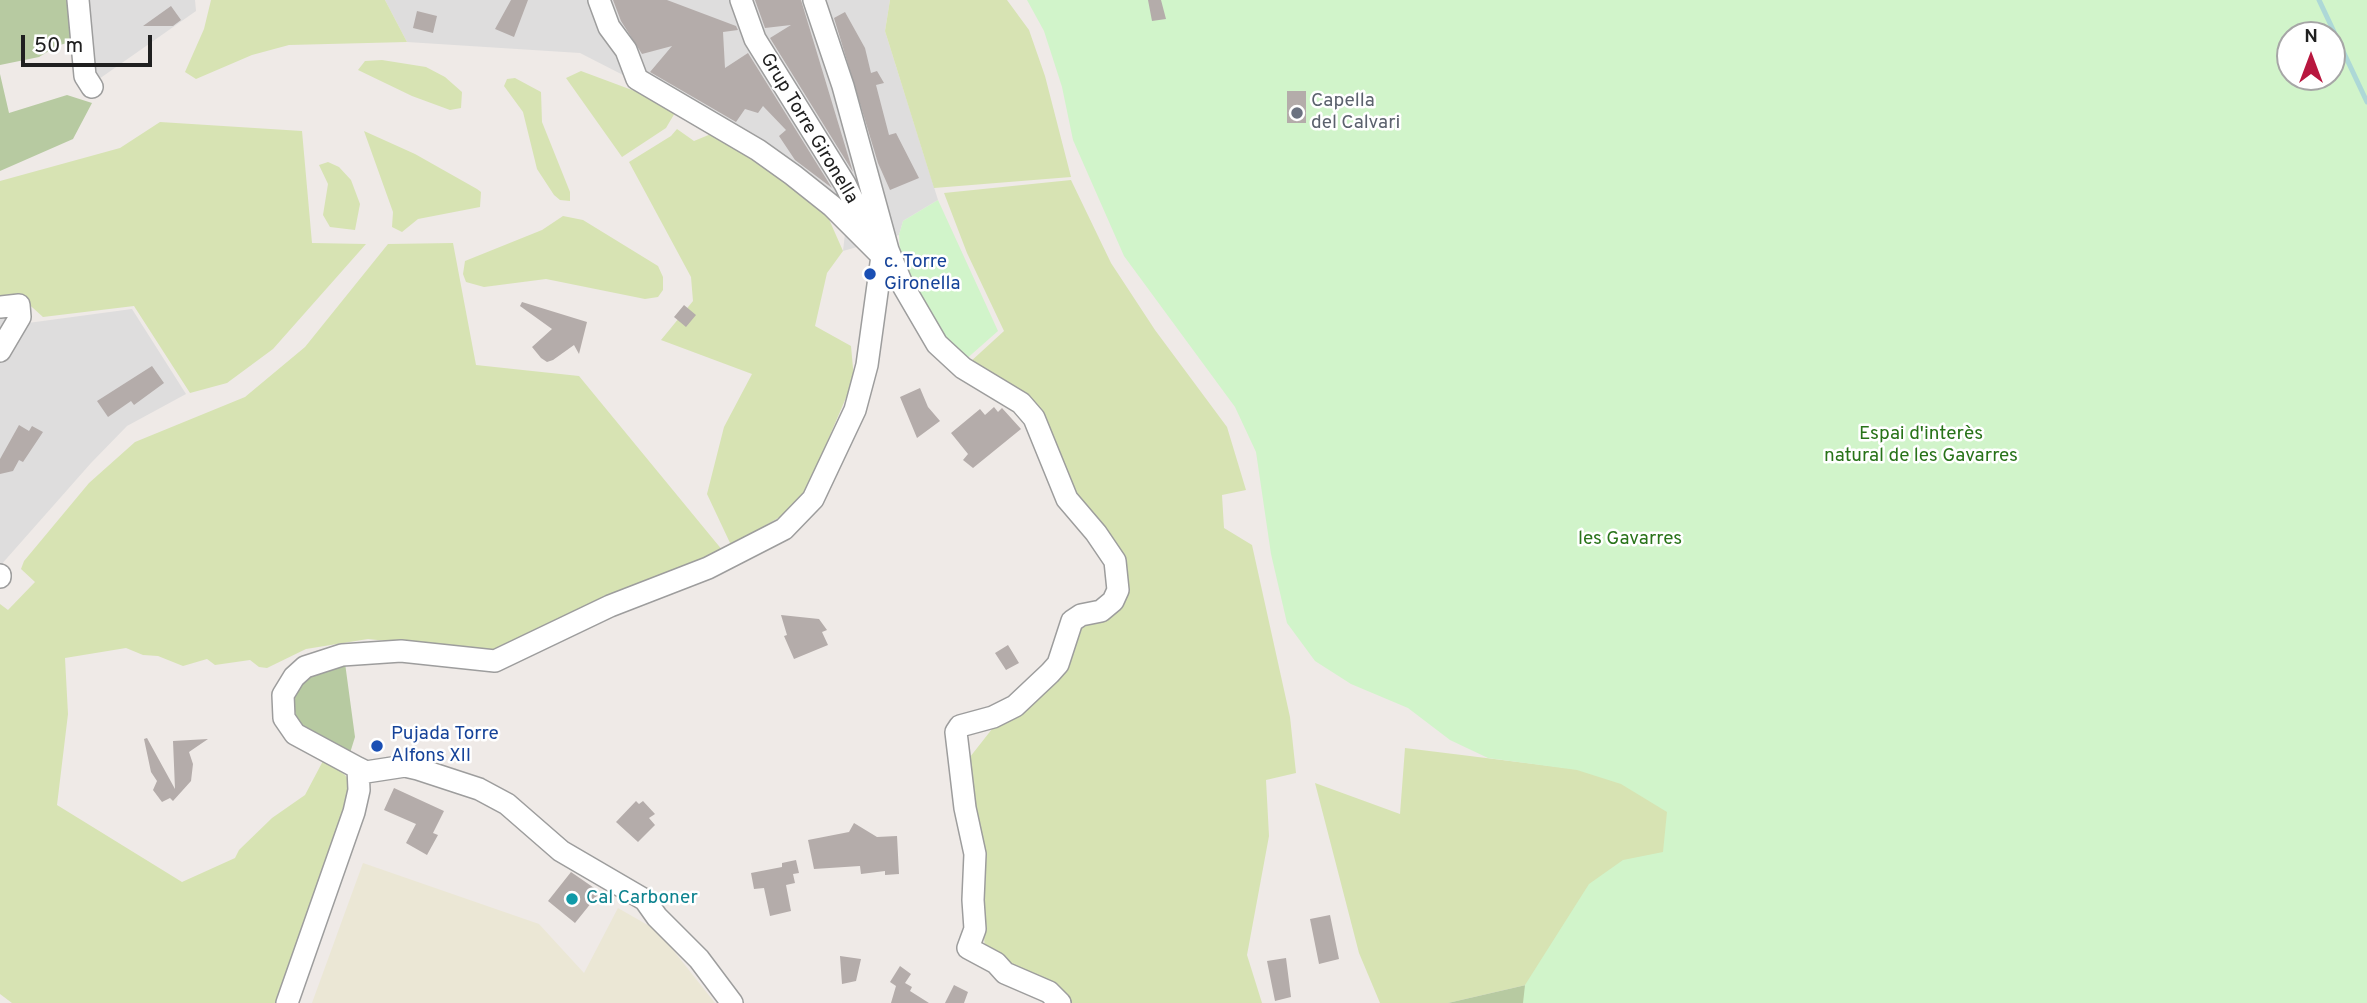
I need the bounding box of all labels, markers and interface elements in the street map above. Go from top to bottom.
scale bar [24,21,156,65]
north arrow [2276,21,2346,91]
text: N [2304,25,2318,49]
text: 50 m [34,33,83,60]
street label: Grup Torre Gironella [754,50,862,208]
place label: Capella del Calvari [1311,91,1400,135]
marker: Capella del Calvari [1289,105,1305,121]
place label: c. Torre Gironella [884,252,960,296]
marker: c. Torre Gironella [862,266,878,282]
park label: Espai d'interès natural de les Gavarres [1824,424,2018,468]
park label: les Gavarres [1578,529,1682,551]
place label: Pujada Torre Alfons XII [391,724,499,768]
marker: Pujada Torre Alfons XII [369,738,385,754]
place label: Cal Carboner [586,888,698,910]
marker: Cal Carboner [564,891,580,907]

